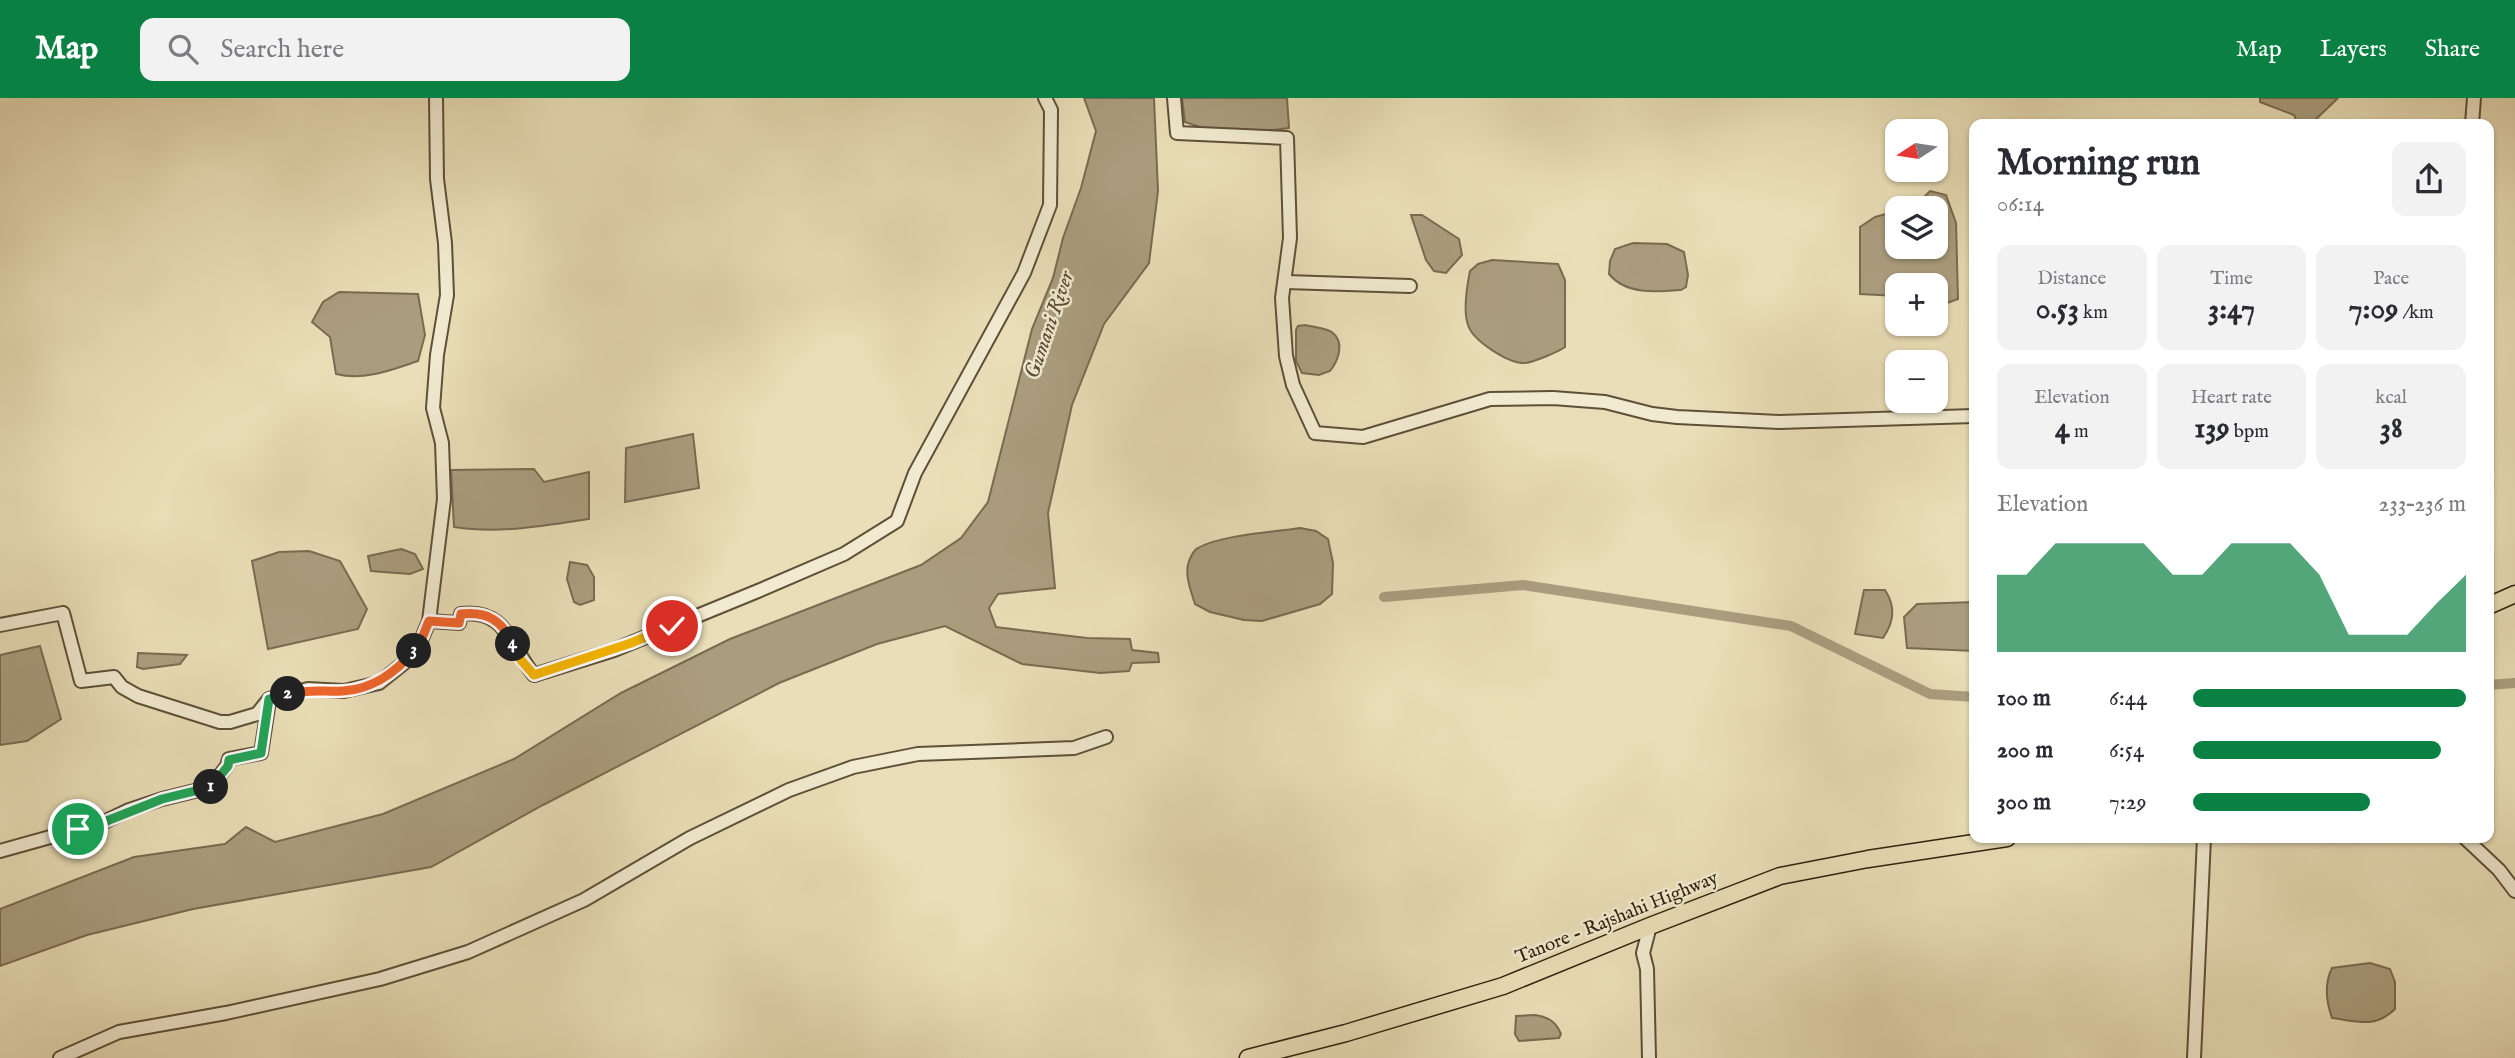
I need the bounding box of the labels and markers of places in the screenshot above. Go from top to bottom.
pin [642,596,702,656]
pin: 4 [496,626,530,662]
pin: 3 [396,634,432,668]
pin: 2 [270,676,306,712]
pin: 1 [194,770,228,804]
pin [48,799,108,859]

